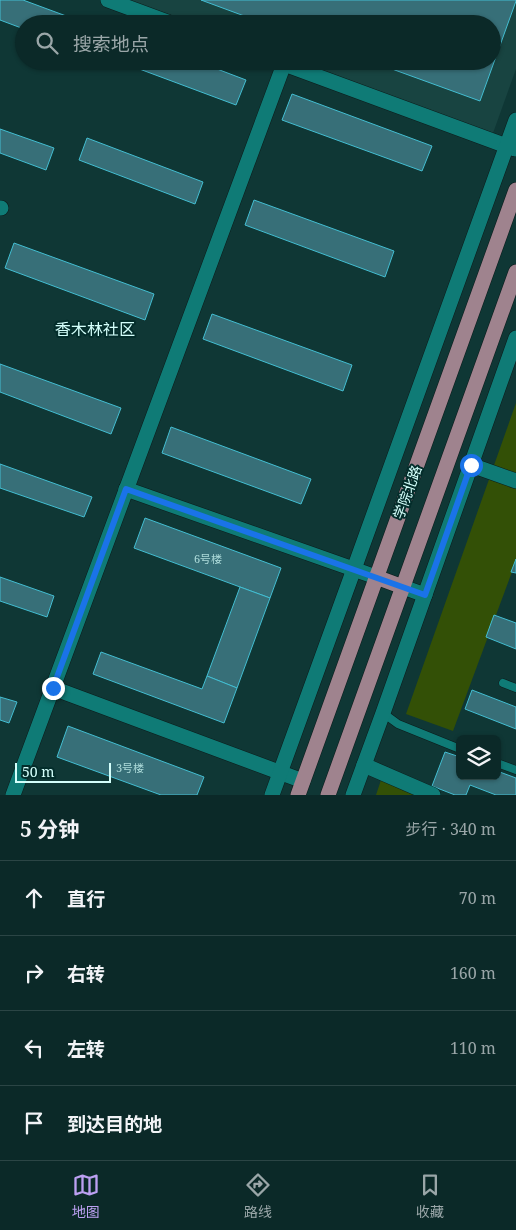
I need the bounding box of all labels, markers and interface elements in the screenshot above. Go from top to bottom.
search box [15,15,501,70]
icon: search [33,29,61,57]
text: 搜索地点 [73,31,149,57]
district label: 香木林社区 [55,318,135,340]
route start [460,454,483,477]
street label: 学院北路 [388,462,426,522]
house number: 6号楼 [194,551,222,566]
route end [42,677,65,700]
map controls [456,735,501,780]
button: layers [456,735,501,780]
scale bar [15,760,111,783]
house number: 3号楼 [116,760,144,775]
text: 50 m [22,762,55,781]
text: 5 分钟 [20,815,79,843]
text: 步行 · 340 m [406,818,496,840]
icon: ahead [20,884,48,912]
text: 直行 [67,886,105,912]
text: 70 m [459,887,496,909]
icon: right [20,959,48,987]
text: 右转 [67,961,105,987]
text: 160 m [450,962,496,984]
icon: left [20,1034,48,1062]
text: 左转 [67,1036,105,1062]
text: 110 m [450,1037,496,1059]
icon: arrive [20,1109,48,1137]
text: 到达目的地 [67,1111,162,1137]
tab: 地图 [72,1171,100,1221]
tab: 路线 [244,1171,272,1221]
tab: 收藏 [416,1171,444,1221]

